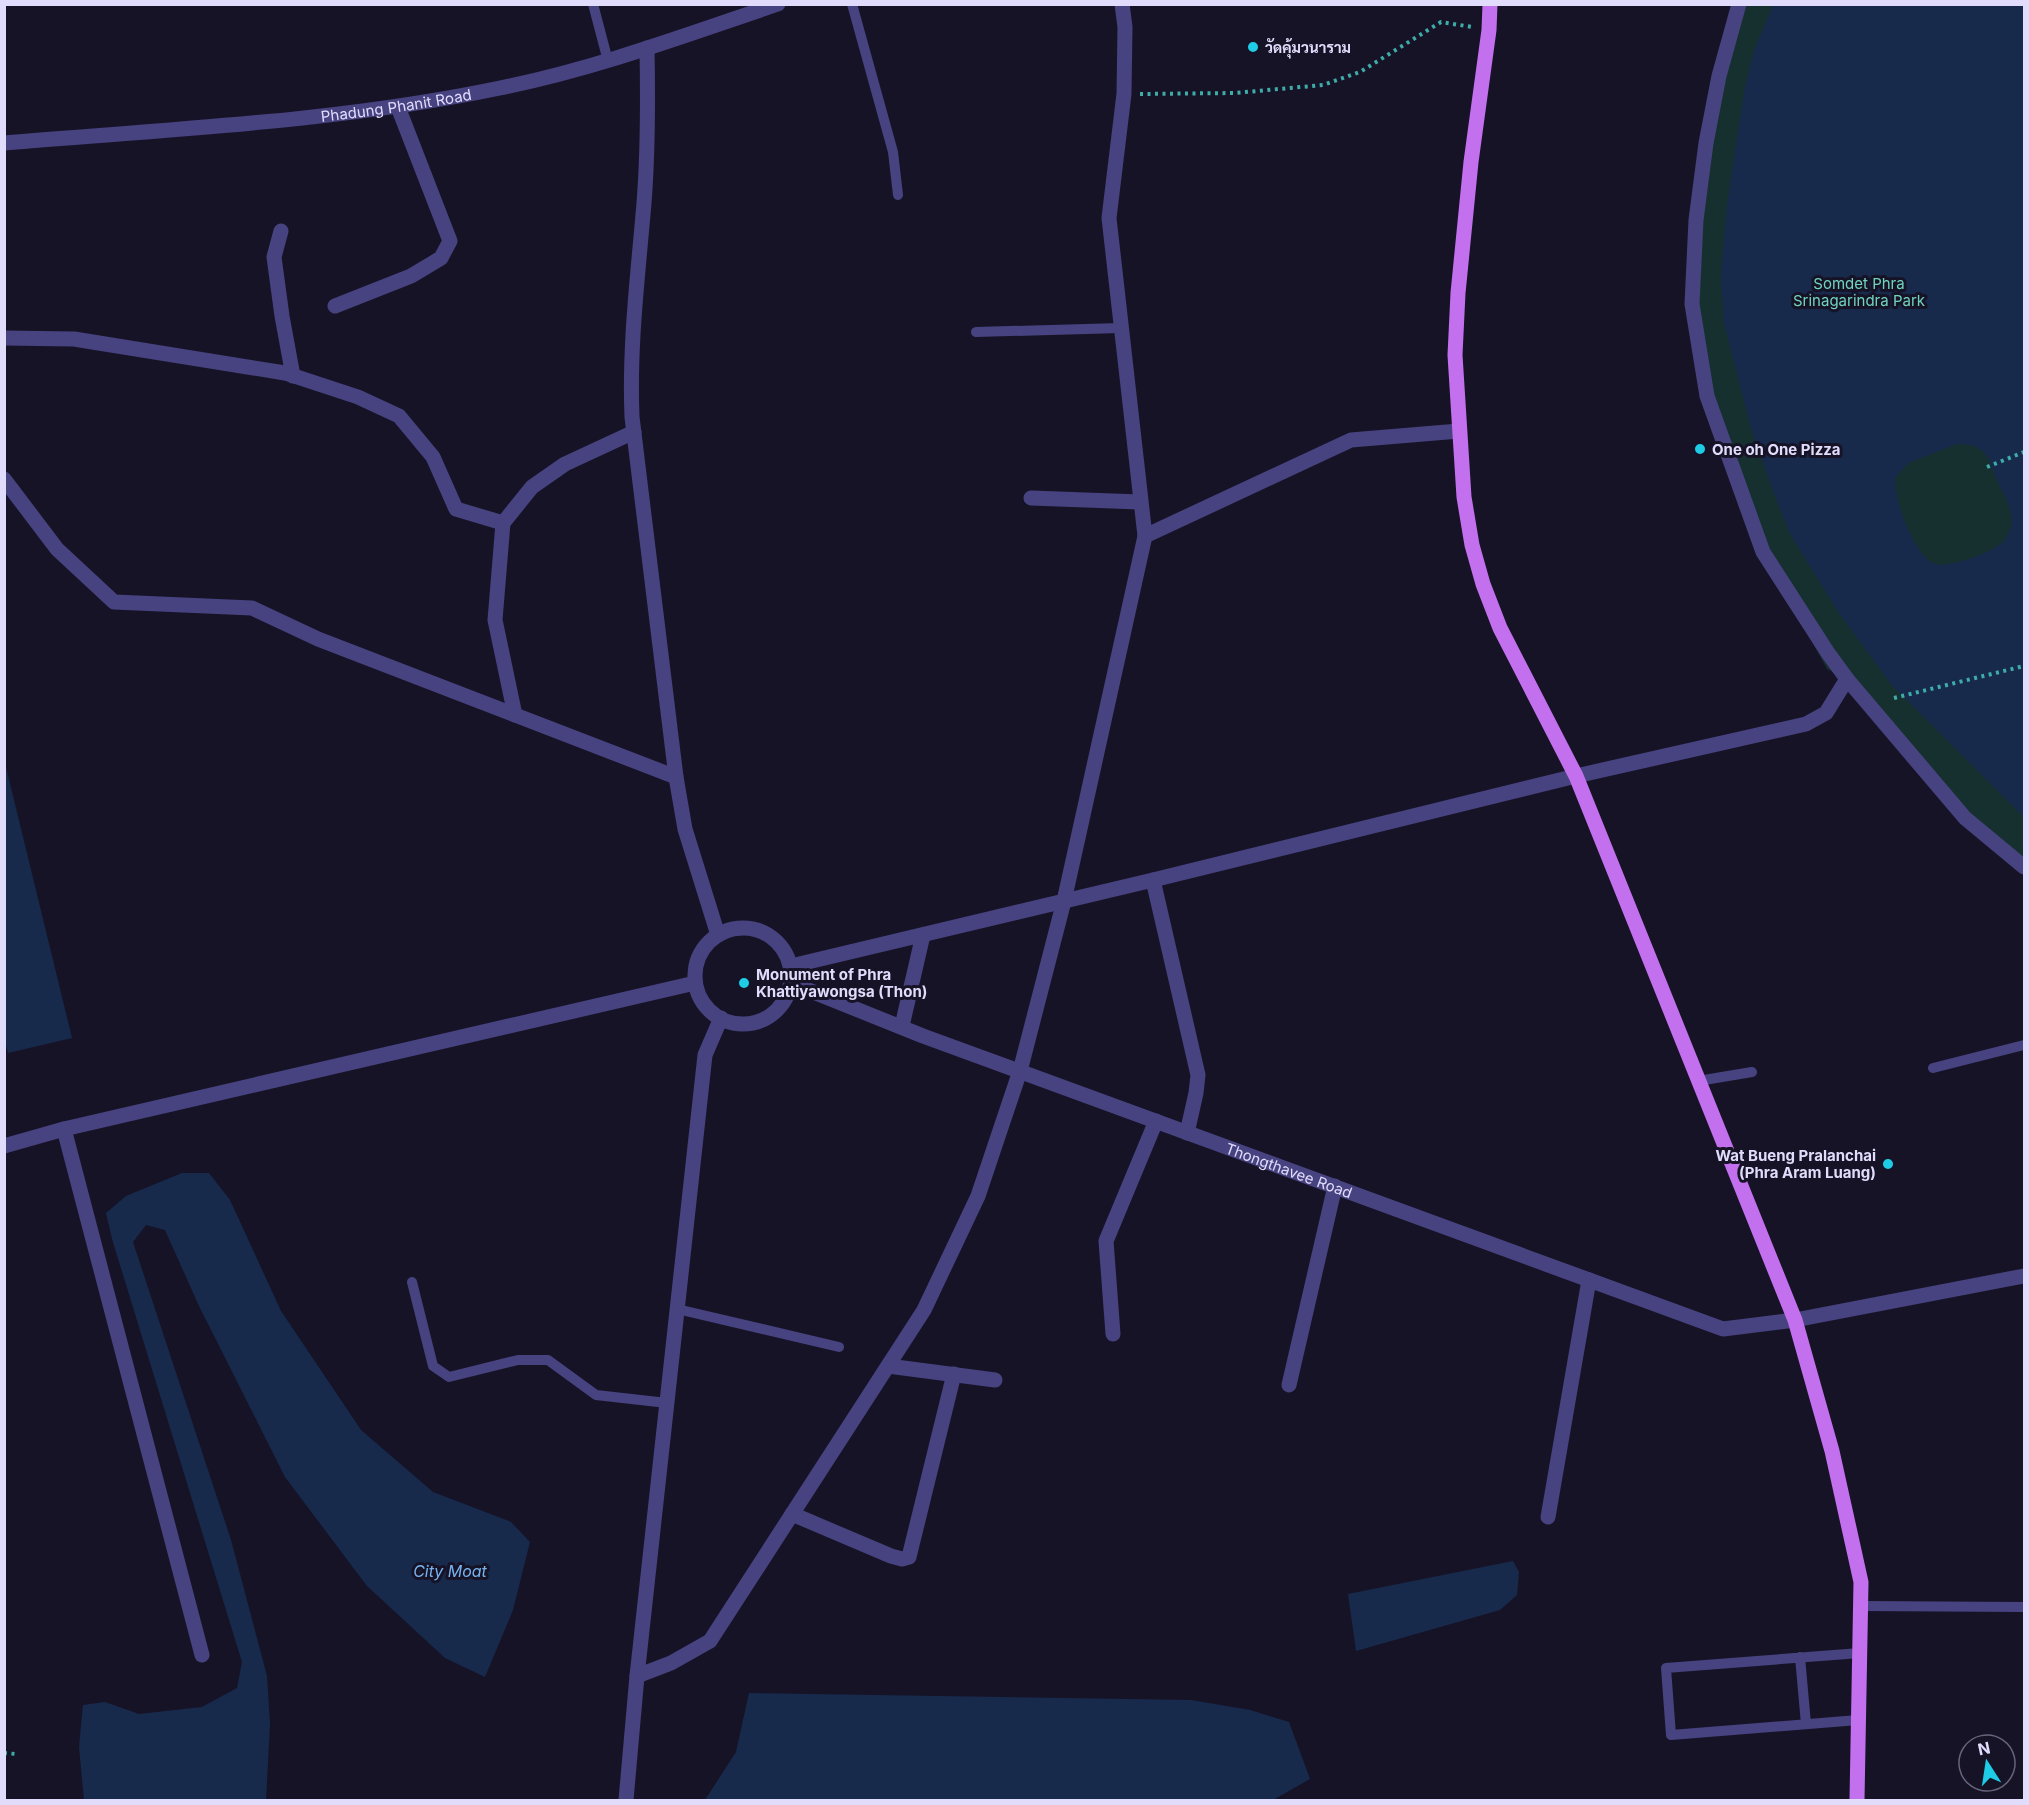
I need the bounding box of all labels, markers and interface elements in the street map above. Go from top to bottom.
place label: วัดคุ้มวนาราม [1265,38,1351,59]
marker: วัดคุ้มวนาราม [1246,40,1260,54]
street label: Phadung Phanit Road [320,84,473,125]
park label: Somdet Phra Srinagarindra Park [1793,274,1926,310]
place label: One oh One Pizza [1712,440,1841,459]
marker: One oh One Pizza [1693,442,1707,456]
place label: Monument of Phra Khattiyawongsa (Thon) [756,965,927,1001]
marker: Monument of Phra Khattiyawongsa (Thon) [737,976,751,990]
street label: Thongthavee Road [1223,1138,1355,1202]
place label: Wat Bueng Pralanchai (Phra Aram Luang) [1716,1146,1876,1182]
marker: Wat Bueng Pralanchai (Phra Aram Luang) [1881,1157,1895,1171]
water label: City Moat [413,1561,488,1581]
north arrow [1957,1733,2017,1793]
text: N [1976,1737,1992,1759]

